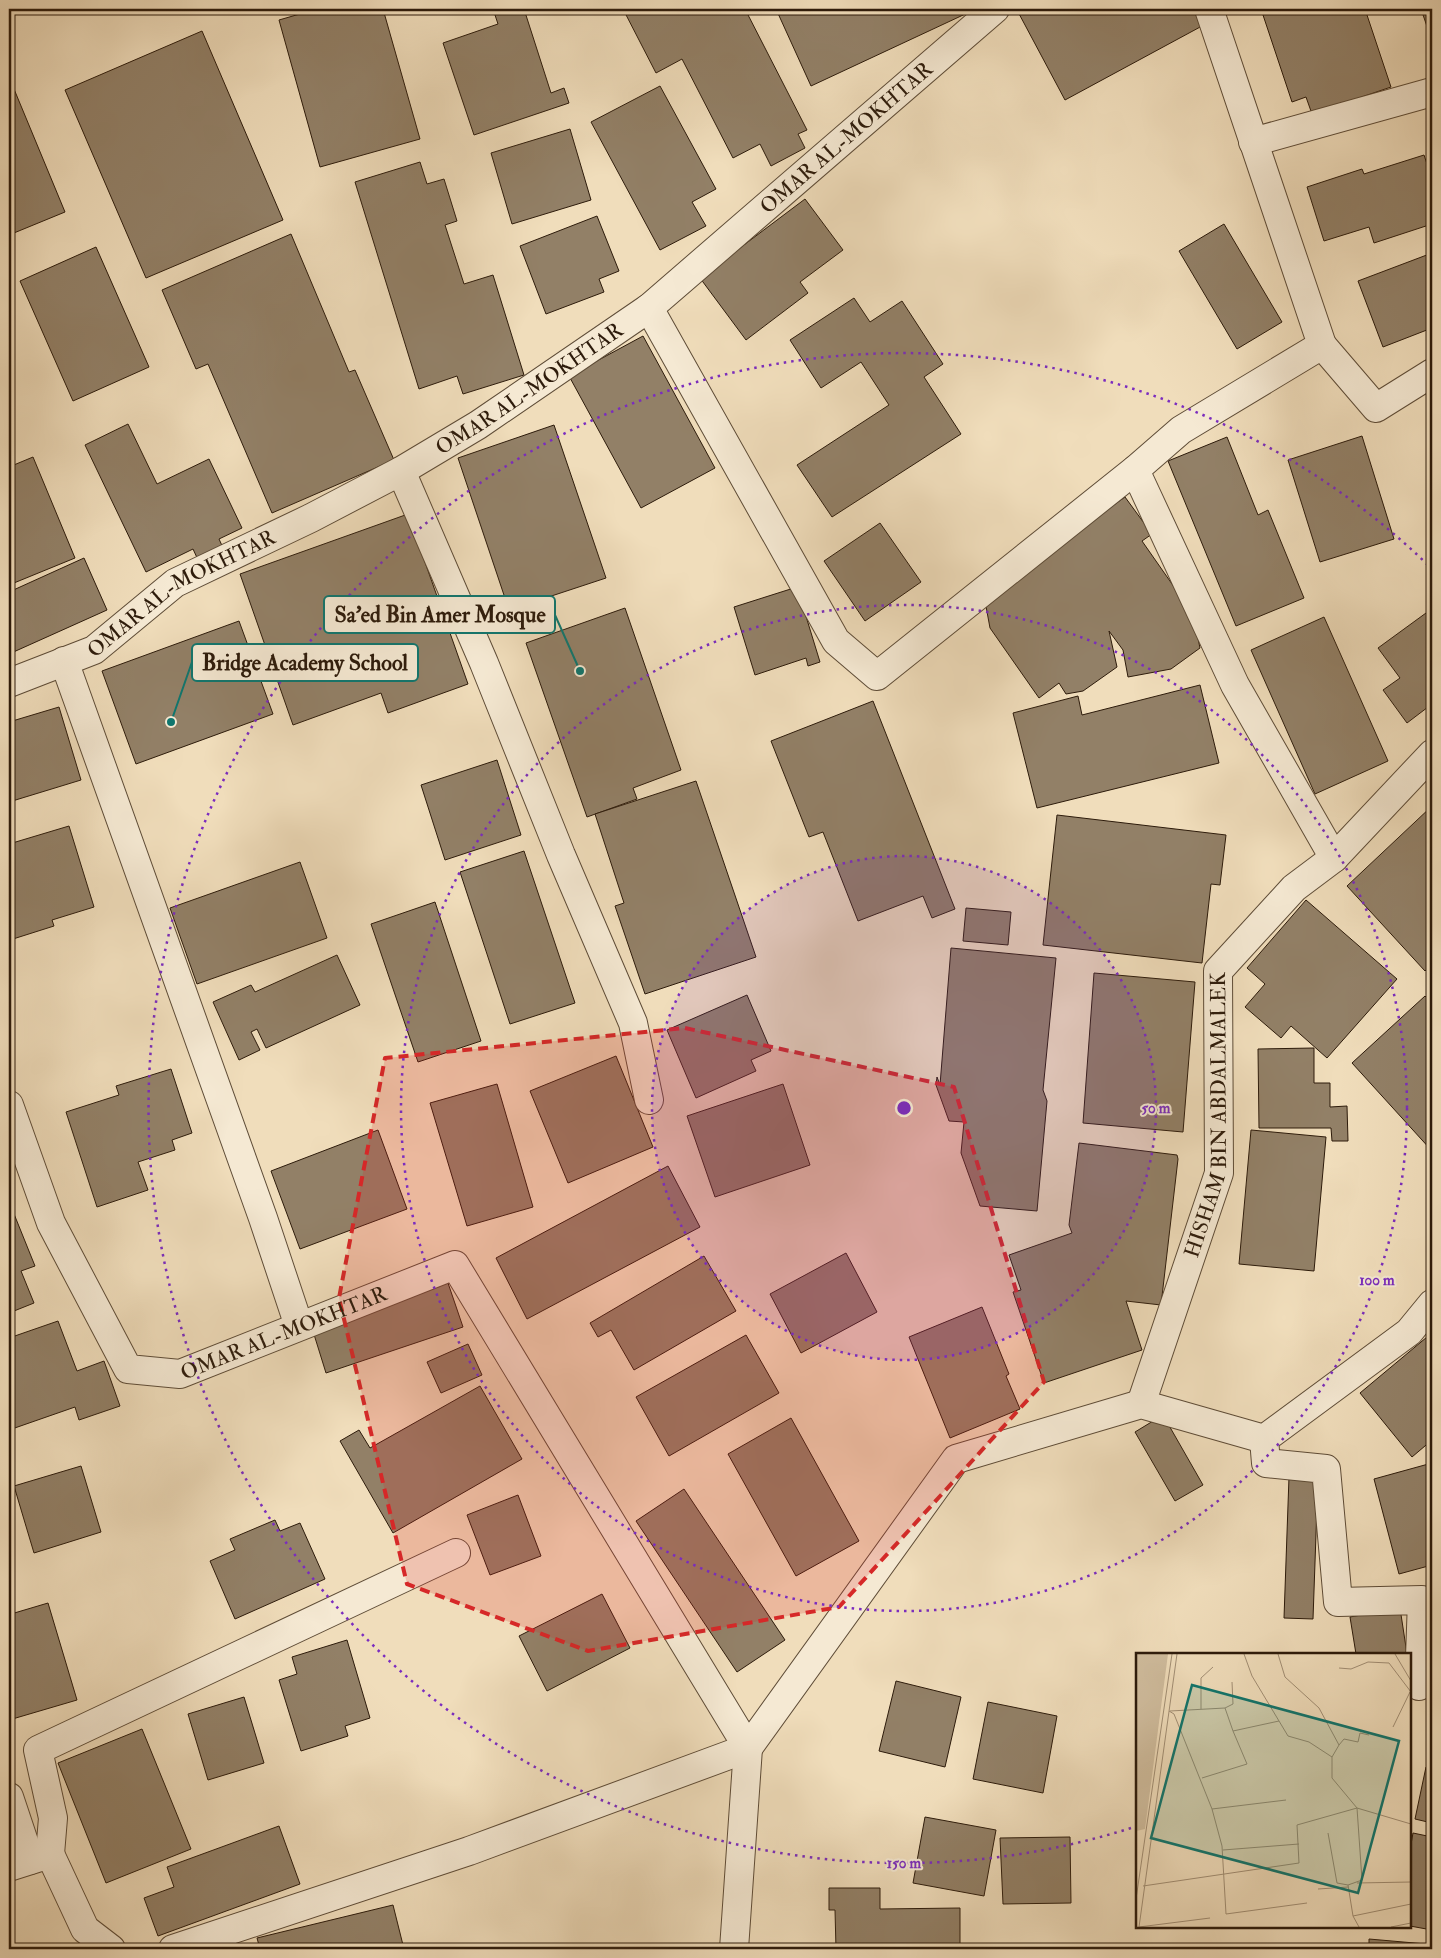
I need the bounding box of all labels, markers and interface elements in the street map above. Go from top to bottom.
street label: OMAR AL-MOKHTAR [754,55,939,220]
street label: OMAR AL-MOKHTAR [431,316,629,461]
street label: OMAR AL-MOKHTAR [81,523,281,664]
callout: Sa'ed Bin Amer Mosque [324,596,555,633]
text: Sa'ed Bin Amer Mosque [334,601,546,630]
callout: Bridge Academy School [192,644,418,681]
text: Bridge Academy School [202,649,408,678]
street label: HISHAM BIN ABDALMALEK [1178,972,1233,1261]
centre of rings [895,1099,913,1117]
text: 50 m [1142,1099,1171,1118]
text: 100 m [1359,1271,1395,1290]
street label: OMAR AL-MOKHTAR [176,1280,392,1386]
inset map [1136,1653,1411,1928]
text: 150 m [887,1854,921,1873]

